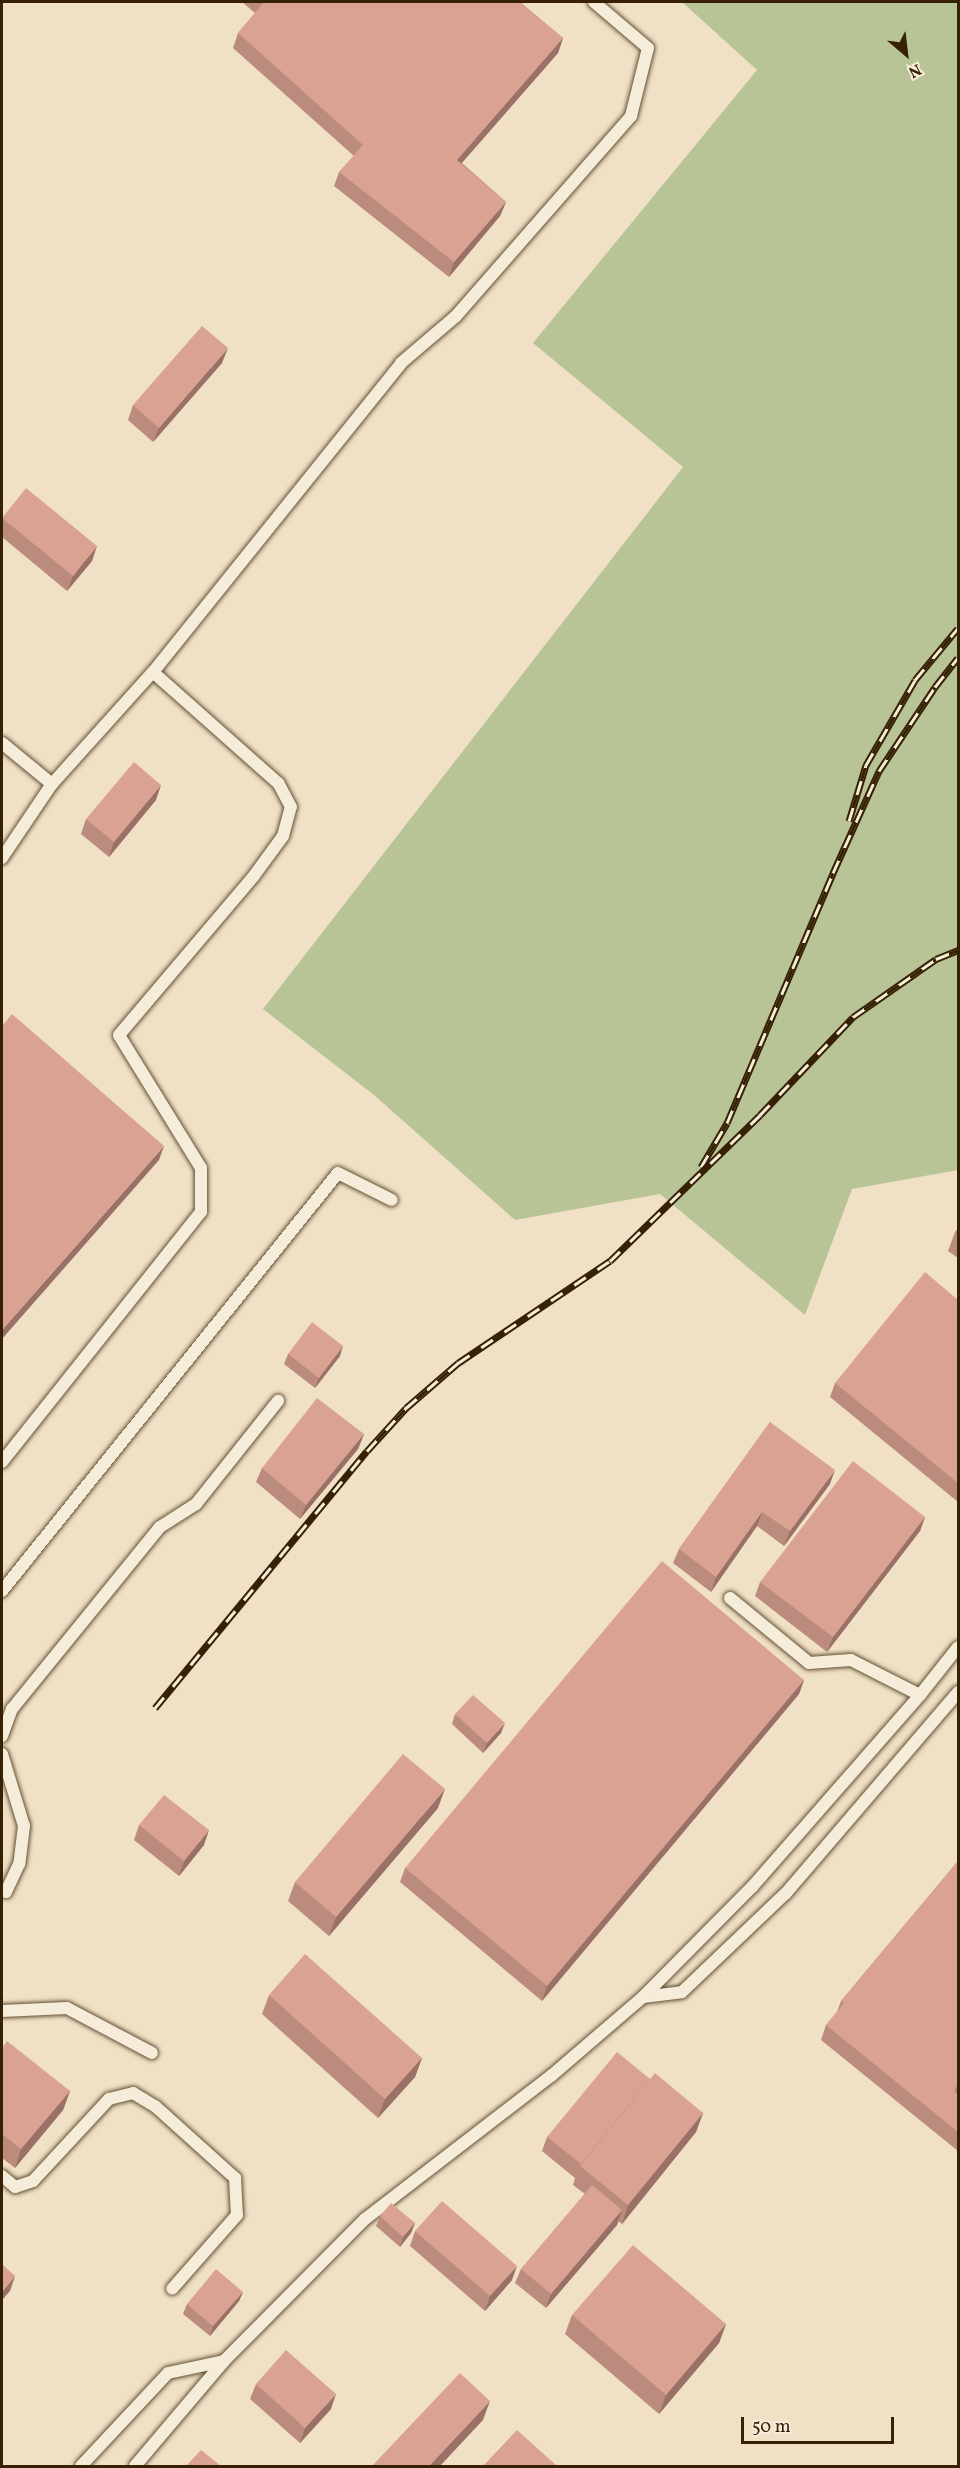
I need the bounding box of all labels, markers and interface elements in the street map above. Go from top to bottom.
north arrow [876,24,936,84]
text: N [904,57,925,82]
scale bar [744,2405,897,2443]
text: 50 m [752,2415,791,2440]

